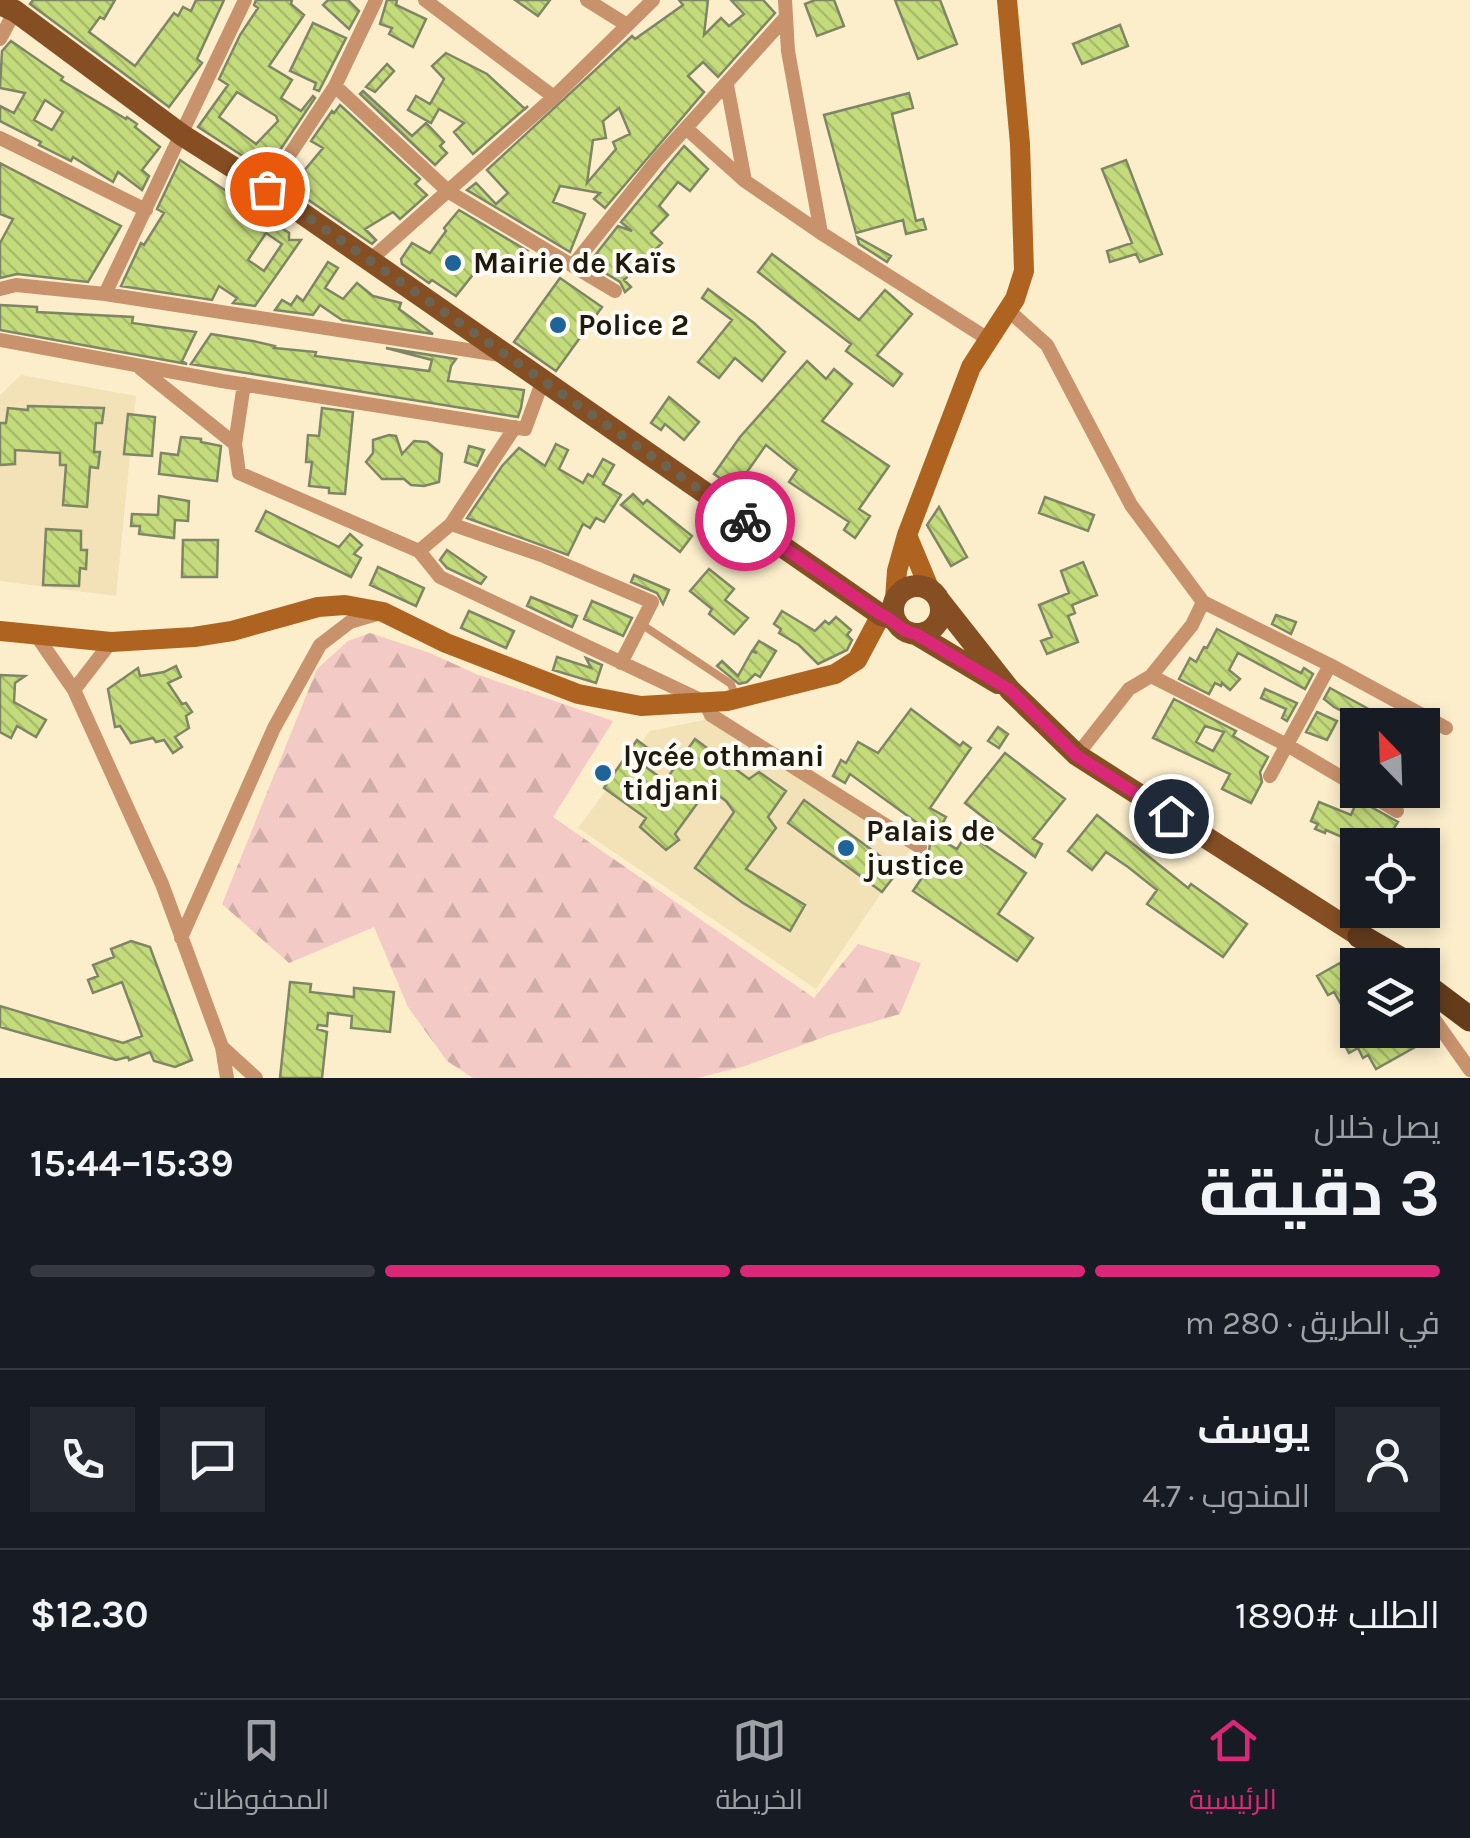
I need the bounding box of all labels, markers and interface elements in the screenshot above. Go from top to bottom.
pin [225,147,310,232]
icon: bag [240,162,295,217]
place label: Mairie de Kaïs [473,245,676,281]
marker: Mairie de Kaïs [442,252,464,274]
place label: Police 2 [578,307,689,343]
marker: Police 2 [547,314,569,336]
courier [695,471,795,571]
icon: bike [718,494,773,549]
north arrow [1340,708,1440,808]
map controls [1340,708,1440,1048]
place label: lycée othmani tidjani [623,738,825,808]
marker: lycée othmani tidjani [592,762,614,784]
pin [1129,774,1214,859]
icon: home [1144,789,1199,844]
place label: Palais de justice [863,813,995,883]
button: locate [1340,828,1440,928]
marker: Palais de justice [835,837,857,859]
button: layers [1340,948,1440,1048]
text: يصل خلال [1314,1109,1440,1146]
text: 15:39–15:44 [30,1141,234,1186]
text: 3 دقيقة [1199,1155,1440,1231]
text: في الطريق · 280 m [1185,1305,1440,1342]
button: phone [30,1407,135,1512]
button: chat [160,1407,265,1512]
button: person [1335,1407,1440,1512]
text: يوسف [1197,1408,1310,1453]
text: المندوب · 4.7 [1142,1478,1310,1515]
text: $12.30 [30,1592,149,1637]
text: الطلب #1890 [1235,1593,1440,1638]
tab: المحفوظات [193,1713,329,1825]
tab: الخريطة [716,1713,803,1825]
tab: الرئيسية [1189,1713,1277,1825]

